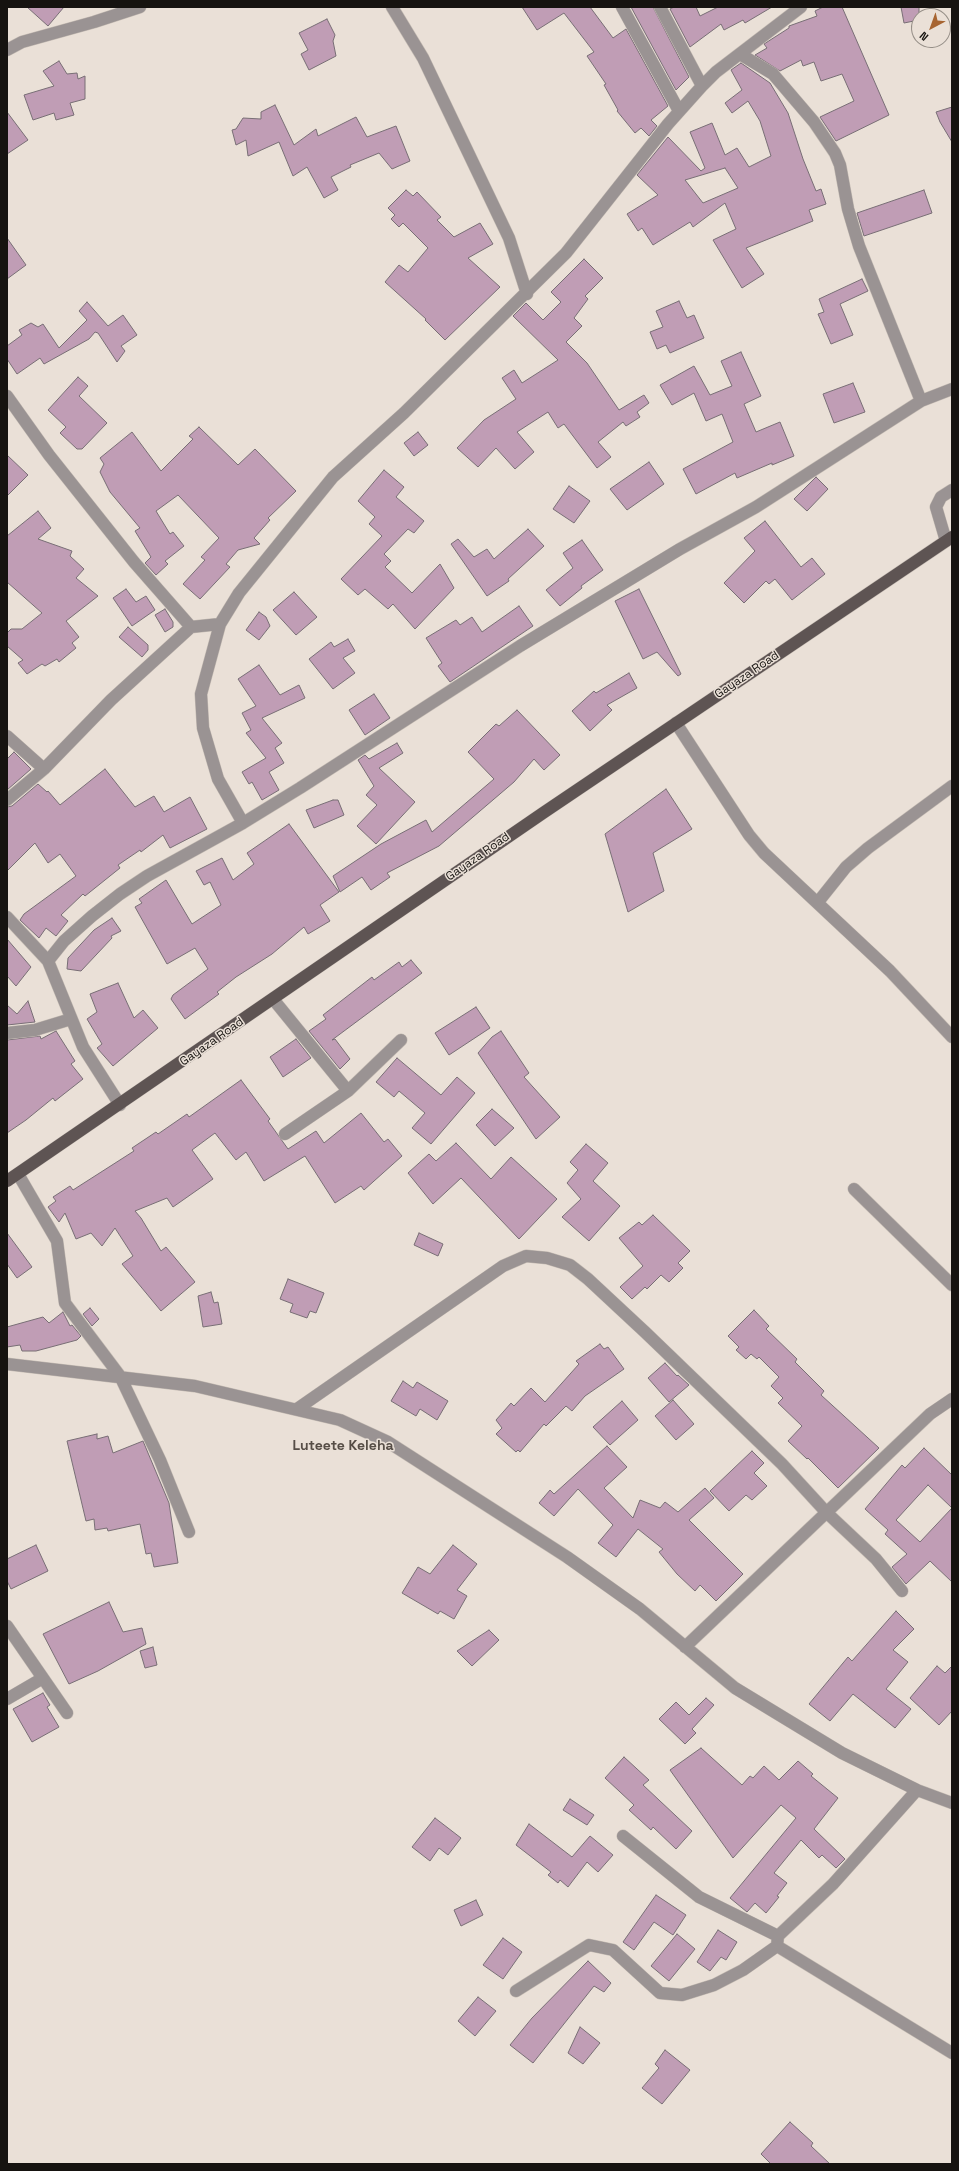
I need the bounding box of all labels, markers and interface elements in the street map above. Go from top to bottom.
north arrow [911,8,951,48]
text: N [916,29,931,44]
street label: Gayaza Road [712,648,782,702]
street label: Gayaza Road [443,830,513,884]
street label: Gayaza Road [177,1015,247,1069]
district label: Luteete Keleha [292,1438,394,1454]

